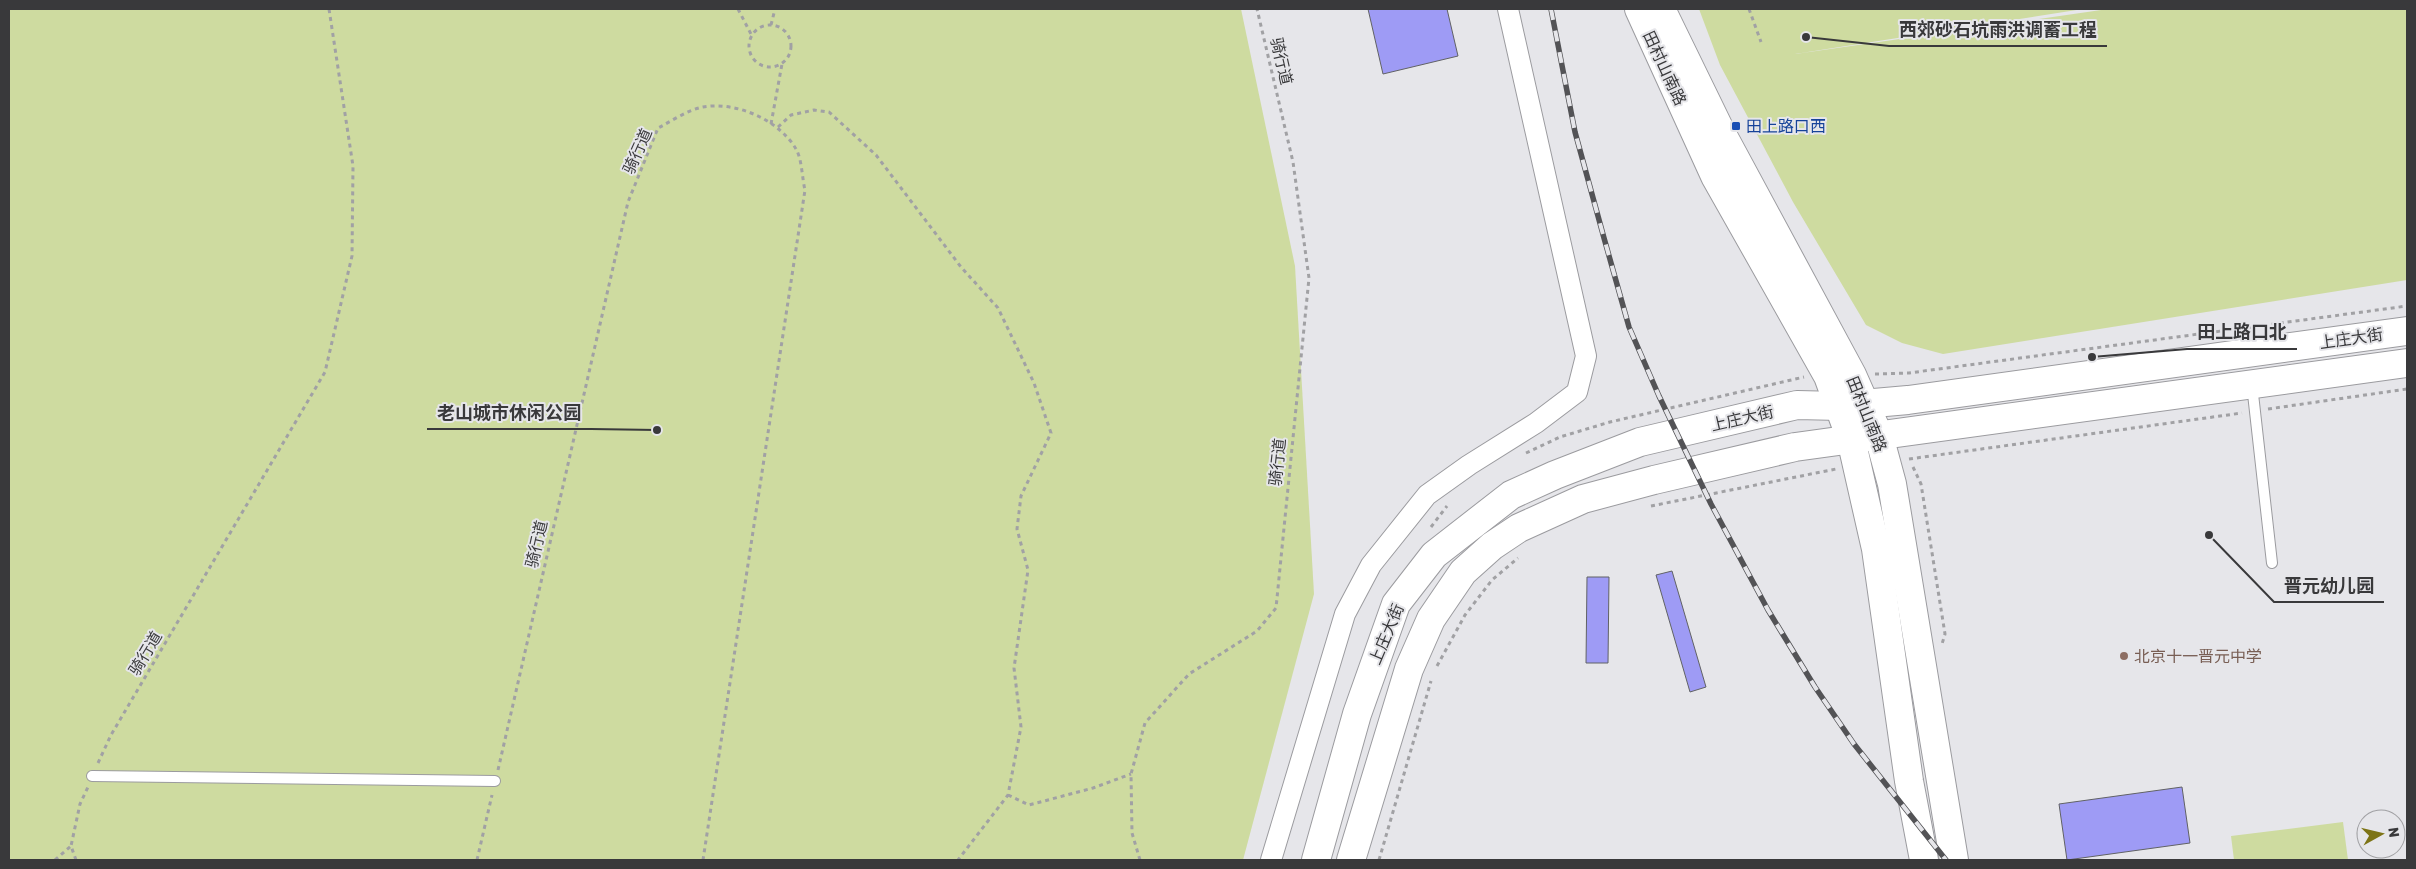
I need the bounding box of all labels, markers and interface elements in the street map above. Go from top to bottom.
callout: 西郊砂石坑雨洪调蓄工程 [1889,13,2107,46]
text: 西郊砂石坑雨洪调蓄工程 [1899,19,2097,41]
street label: 田村山南路 [1639,28,1690,108]
street label: 骑行道 [1267,36,1296,87]
place label: 田上路口西 [1746,117,1826,136]
marker: 田上路口西 [1730,120,1742,132]
street label: 骑行道 [619,125,656,177]
callout: 田上路口北 [2187,316,2297,349]
text: 田上路口北 [2197,321,2287,343]
street label: 上庄大街 [2318,325,2384,352]
street label: 田村山南路 [1843,374,1890,455]
callout: 老山城市休闲公园 [427,396,591,429]
text: 老山城市休闲公园 [437,402,581,424]
street label: 上庄大街 [1709,402,1775,435]
street label: 骑行道 [1266,437,1289,487]
street label: 骑行道 [522,519,551,570]
callout: 晋元幼儿园 [2274,569,2384,602]
text: 晋元幼儿园 [2284,575,2374,597]
street label: 上庄大街 [1365,601,1408,667]
street label: 骑行道 [125,628,166,679]
place label: 北京十一晋元中学 [2134,647,2262,666]
marker: 北京十一晋元中学 [2118,650,2130,662]
north arrow [2356,809,2406,859]
text: N [2384,826,2402,838]

